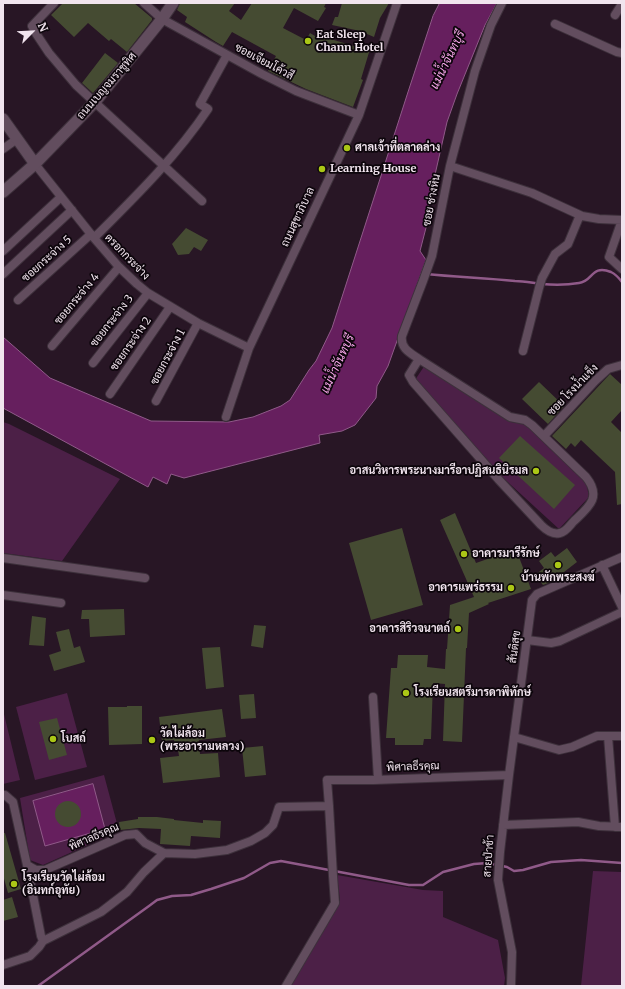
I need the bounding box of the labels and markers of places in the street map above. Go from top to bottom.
place label: Eat Sleep Chann Hotel [316,28,383,54]
marker: Eat Sleep Chann Hotel [303,36,313,46]
place label: ศาลเจ้าที่ตลาดล่าง [355,141,440,155]
marker: ศาลเจ้าที่ตลาดล่าง [342,143,352,153]
place label: Learning House [330,162,416,176]
marker: Learning House [317,164,327,174]
place label: อาสนวิหารพระนางมารีอาปฏิสนธินิรมล [349,464,528,478]
marker: อาสนวิหารพระนางมารีอาปฏิสนธินิรมล [531,466,541,476]
place label: อาคารมารีรักษ์ [472,547,540,561]
marker: อาคารมารีรักษ์ [459,549,469,559]
marker: บ้านพักพระสงฆ์ [553,560,563,570]
place label: บ้านพักพระสงฆ์ [521,571,595,585]
place label: อาคารแพร่ธรรม [428,581,503,595]
marker: อาคารแพร่ธรรม [506,583,516,593]
place label: อาคารสิริวจนาตถ์ [369,622,450,636]
marker: อาคารสิริวจนาตถ์ [453,624,463,634]
place label: โรงเรียนสตรีมารดาพิทักษ์ [414,686,531,700]
marker: โรงเรียนสตรีมารดาพิทักษ์ [401,688,411,698]
place label: วัดไผ่ล้อม (พระอารามหลวง) [160,727,244,753]
place label: โบสถ์ [61,732,86,746]
marker: โบสถ์ [48,734,58,744]
marker: วัดไผ่ล้อม (พระอารามหลวง) [147,735,157,745]
place label: โรงเรียนวัดไผ่ล้อม (อินทก์อุทัย) [22,871,105,897]
marker: โรงเรียนวัดไผ่ล้อม (อินทก์อุทัย) [9,879,19,889]

